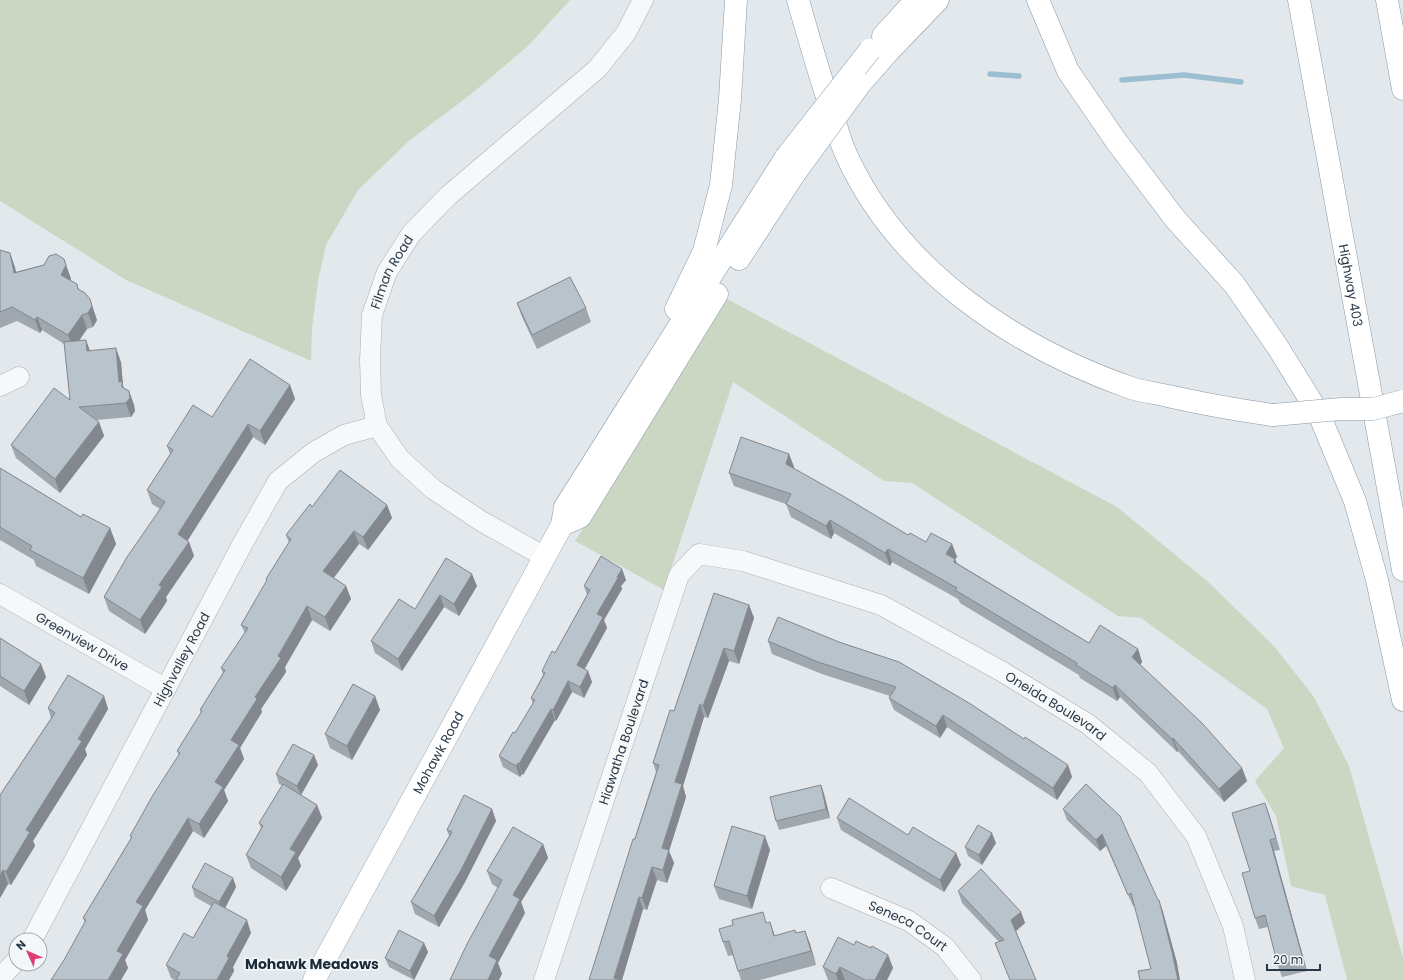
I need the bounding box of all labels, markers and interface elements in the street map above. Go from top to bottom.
street label: Filman Road [365,231,418,311]
street label: Highway 403 [1334,242,1368,328]
street label: Greenview Drive [32,607,133,675]
street label: Highvalley Road [148,609,214,710]
street label: Oneida Boulevard [1002,666,1110,745]
street label: Hiawatha Boulevard [594,677,653,807]
street label: Mohawk Road [408,708,468,797]
street label: Seneca Court [866,896,952,956]
north arrow [8,932,48,972]
text: N [12,936,30,954]
scale bar [1267,946,1320,972]
text: 20 m [1273,951,1303,968]
district label: Mohawk Meadows [245,954,379,974]

